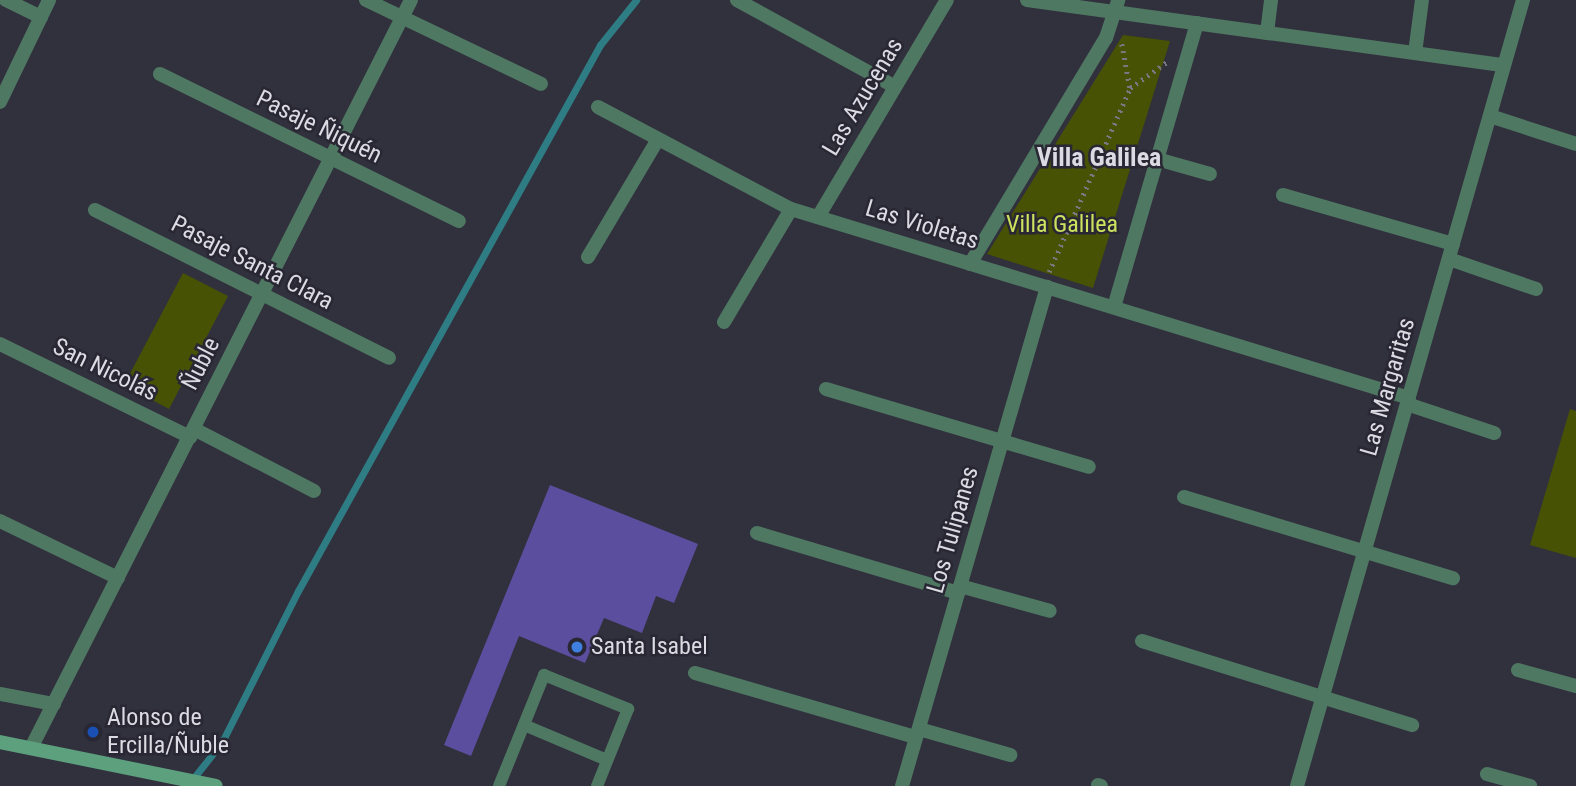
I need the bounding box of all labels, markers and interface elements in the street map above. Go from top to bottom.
street label: Las Azucenas [817,33,909,161]
street label: Pasaje Ñiquén [252,84,386,170]
district label: Villa Galilea [1037,142,1161,174]
street label: Las Violetas [862,194,982,256]
street label: Pasaje Santa Clara [166,210,338,316]
park label: Villa Galilea [1006,211,1118,239]
street label: Las Margaritas [1355,315,1421,459]
street label: San Nicolás [48,332,162,408]
street label: Ñuble [176,333,226,395]
street label: Los Tulipanes [921,463,985,597]
place label: Santa Isabel [591,633,708,661]
marker: Santa Isabel [569,639,585,655]
place label: Alonso de Ercilla/Ñuble [107,704,229,760]
marker: Alonso de Ercilla/Ñuble [85,724,101,740]

